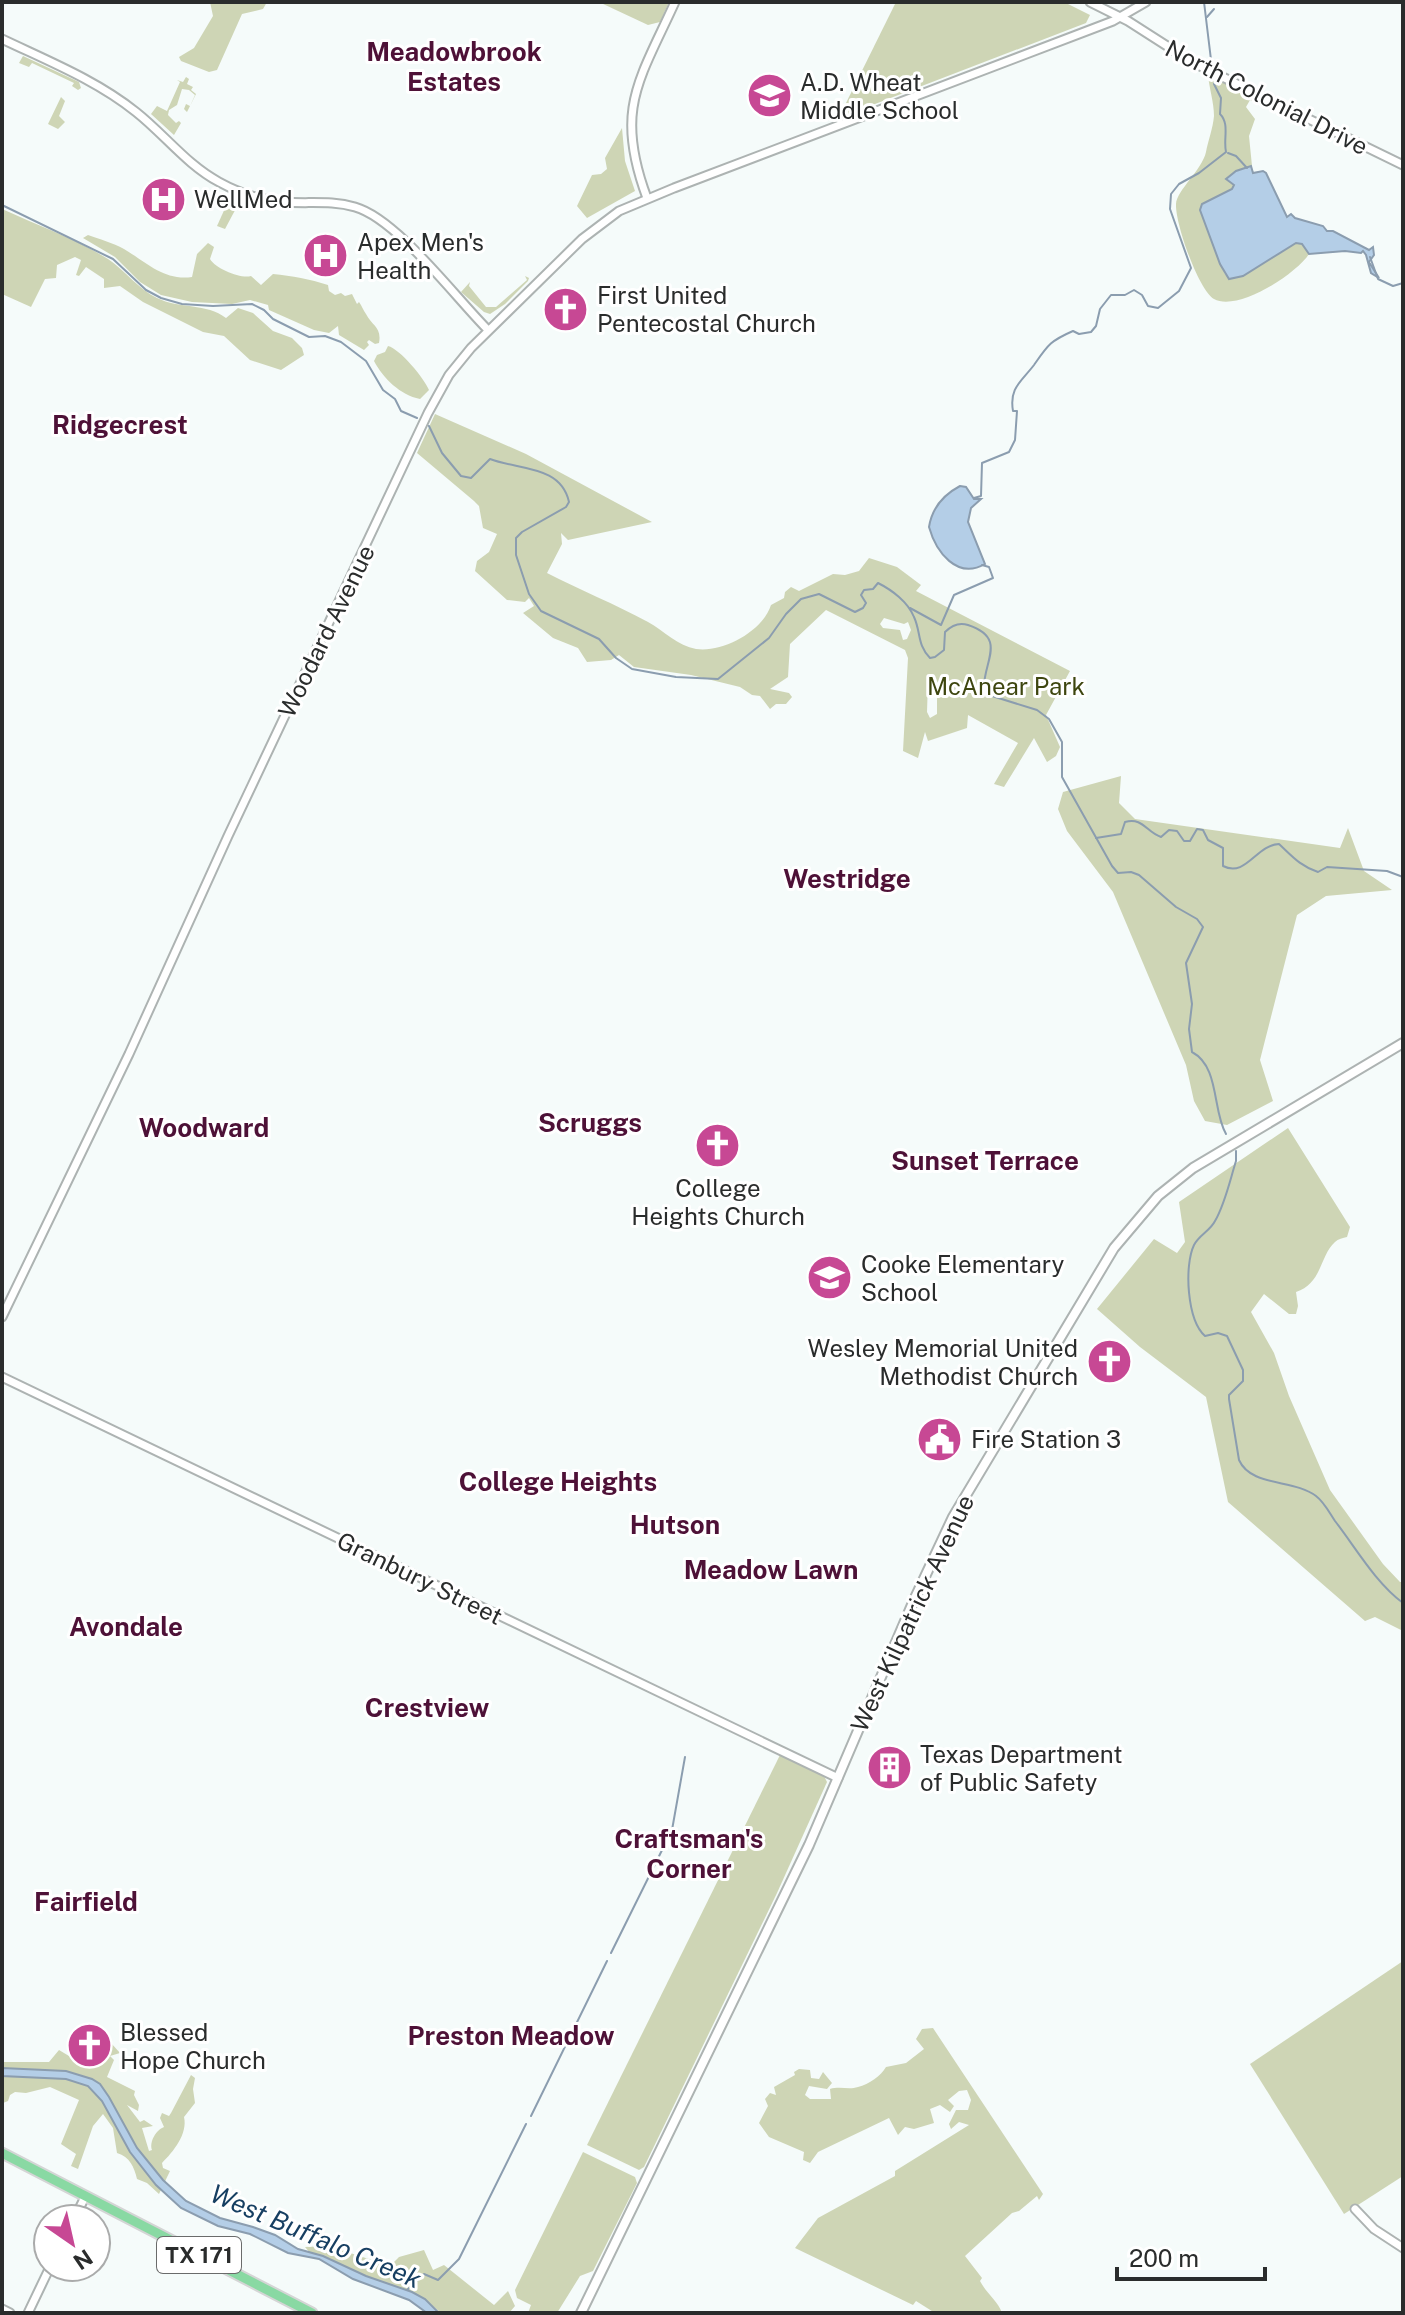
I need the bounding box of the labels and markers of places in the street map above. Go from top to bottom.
place label: A.D. Wheat Middle School [800,68,959,124]
school or university icon: A.D. Wheat Middle School [745,72,793,120]
hospital icon: WellMed [139,175,187,223]
place label: WellMed [194,185,293,213]
place label: Apex Men's Health [357,228,484,284]
hospital icon: Apex Men's Health [302,232,350,280]
place label: First United Pentecostal Church [597,281,816,337]
church icon: First United Pentecostal Church [542,285,590,333]
church icon: College Heights Church [694,1122,742,1170]
place label: College Heights Church [631,1174,805,1230]
place label: Cooke Elementary School [861,1250,1065,1306]
school or university icon: Cooke Elementary School [806,1254,854,1302]
place label: Wesley Memorial United Methodist Church [808,1334,1078,1390]
church icon: Wesley Memorial United Methodist Church [1085,1338,1133,1386]
public building icon: Fire Station 3 [916,1415,964,1463]
place label: Fire Station 3 [971,1425,1121,1453]
place label: Texas Department of Public Safety [920,1740,1122,1796]
building icon: Texas Department of Public Safety [865,1744,913,1792]
place label: Blessed Hope Church [120,2018,266,2074]
church icon: Blessed Hope Church [65,2022,113,2070]

